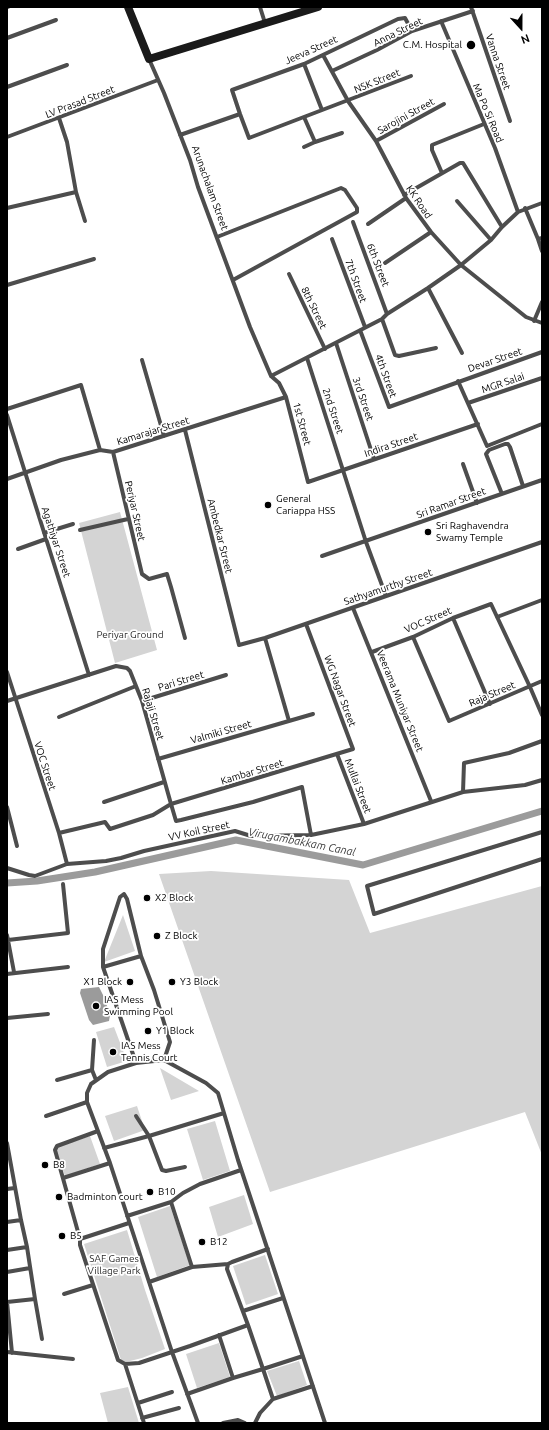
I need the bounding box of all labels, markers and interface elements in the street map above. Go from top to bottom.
north arrow [501,8,541,48]
street label: Anna Street [371,15,425,49]
text: N [519,32,531,46]
street label: Jeeva Street [283,33,339,67]
street label: Vanna Street [483,33,513,91]
place label: C.M. Hospital [403,39,462,51]
marker: C.M. Hospital [465,39,477,51]
street label: NSK Street [352,66,402,96]
street label: Ma Po Si Road [470,82,506,144]
street label: LV Prasad Street [44,83,116,121]
street label: Sarojini Street [375,95,437,137]
street label: Arunachalam Street [189,144,231,232]
street label: KK Road [404,183,434,221]
street label: 6th Street [364,242,392,288]
street label: 7th Street [343,258,369,304]
street label: 8th Street [299,285,329,331]
street label: Devar Street [466,345,524,375]
street label: 4th Street [373,353,399,399]
street label: MGR Salai [480,370,526,396]
street label: 3rd Street [350,376,376,422]
street label: 2nd Street [320,387,346,435]
street label: 1st Street [290,401,314,447]
street label: Kamarajar Street [115,414,191,448]
street label: Indira Street [363,430,419,460]
street label: Periyar Street [122,480,148,542]
street label: Sri Ramar Street [415,485,487,521]
place label: General Cariappa HSS [276,493,335,516]
street label: Ambedkar Street [205,497,235,575]
marker: General Cariappa HSS [263,500,273,510]
street label: Agathiyar Street [39,505,73,579]
place label: Sri Raghavendra Swamy Temple [436,520,509,544]
marker: Sri Raghavendra Swamy Temple [423,527,433,537]
street label: Sathyamurthy Street [342,566,434,608]
street label: VOC Street [403,604,453,636]
park label: Periyar Ground [96,629,164,641]
street label: Veerama Muniyar Street [374,648,426,754]
street label: WG Nagar Street [321,654,359,728]
street label: Pari Street [157,668,205,694]
street label: Raja Street [467,679,517,709]
street label: Rajaji Street [139,686,167,742]
street label: Valmiki Street [189,718,253,746]
street label: VOC Street [32,740,58,792]
street label: Kambar Street [219,757,285,787]
street label: Mullai Street [342,757,374,815]
street label: VV Koil Street [167,819,231,843]
water label: Virugambakkam Canal [247,825,357,859]
place label: X2 Block [155,892,194,904]
marker: X2 Block [142,893,152,903]
place label: Z Block [165,930,197,942]
marker: Z Block [152,931,162,941]
place label: X1 Block [83,976,122,988]
place label: Y3 Block [180,976,218,988]
marker: X1 Block [125,977,135,987]
marker: Y3 Block [167,977,177,987]
place label: IAS Mess Swimming Pool [104,994,173,1018]
marker: IAS Mess Swimming Pool [91,1001,101,1011]
place label: Y1 Block [156,1025,194,1037]
marker: Y1 Block [143,1026,153,1036]
place label: IAS Mess Tennis Court [121,1040,177,1064]
marker: IAS Mess Tennis Court [108,1047,118,1057]
place label: B8 [53,1159,65,1171]
marker: B8 [40,1160,50,1170]
place label: B10 [158,1186,176,1198]
marker: B10 [145,1187,155,1197]
place label: Badminton court [67,1191,143,1203]
marker: Badminton court [54,1192,64,1202]
place label: B5 [70,1230,82,1242]
marker: B5 [57,1231,67,1241]
place label: B12 [210,1236,228,1248]
marker: B12 [197,1237,207,1247]
park label: SAF Games Village Park [88,1253,140,1276]

